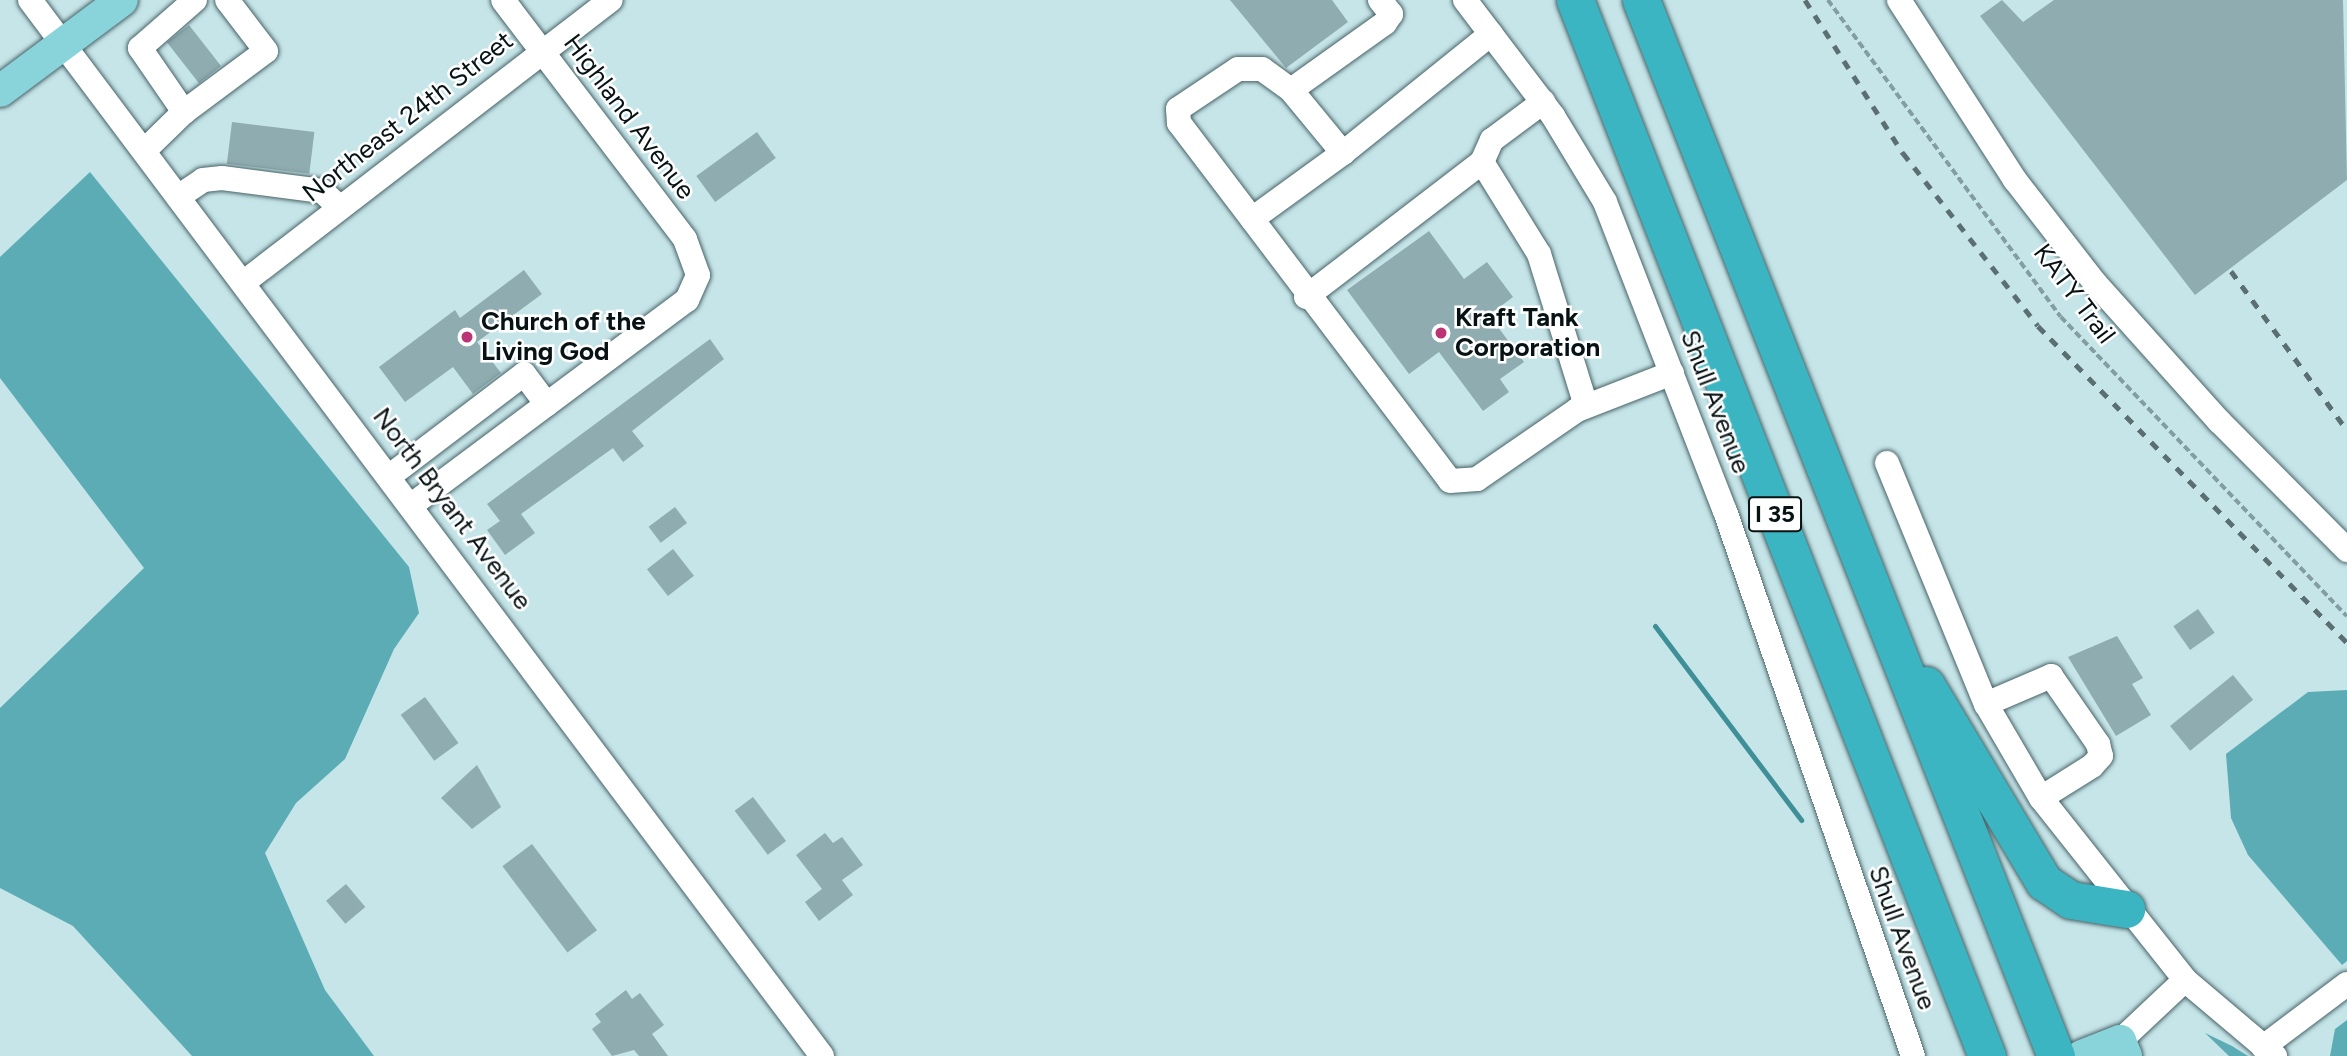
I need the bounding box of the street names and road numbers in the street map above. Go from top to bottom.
street label: Northeast 24th Street [297,25,519,209]
street label: Highland Avenue [557,28,701,206]
street label: KATY Trail [2026,238,2122,350]
street label: Shull Avenue [1673,326,1757,478]
street label: North Bryant Avenue [366,402,538,616]
road number: I 35 [1747,494,1803,534]
street label: Shull Avenue [1862,862,1942,1014]

